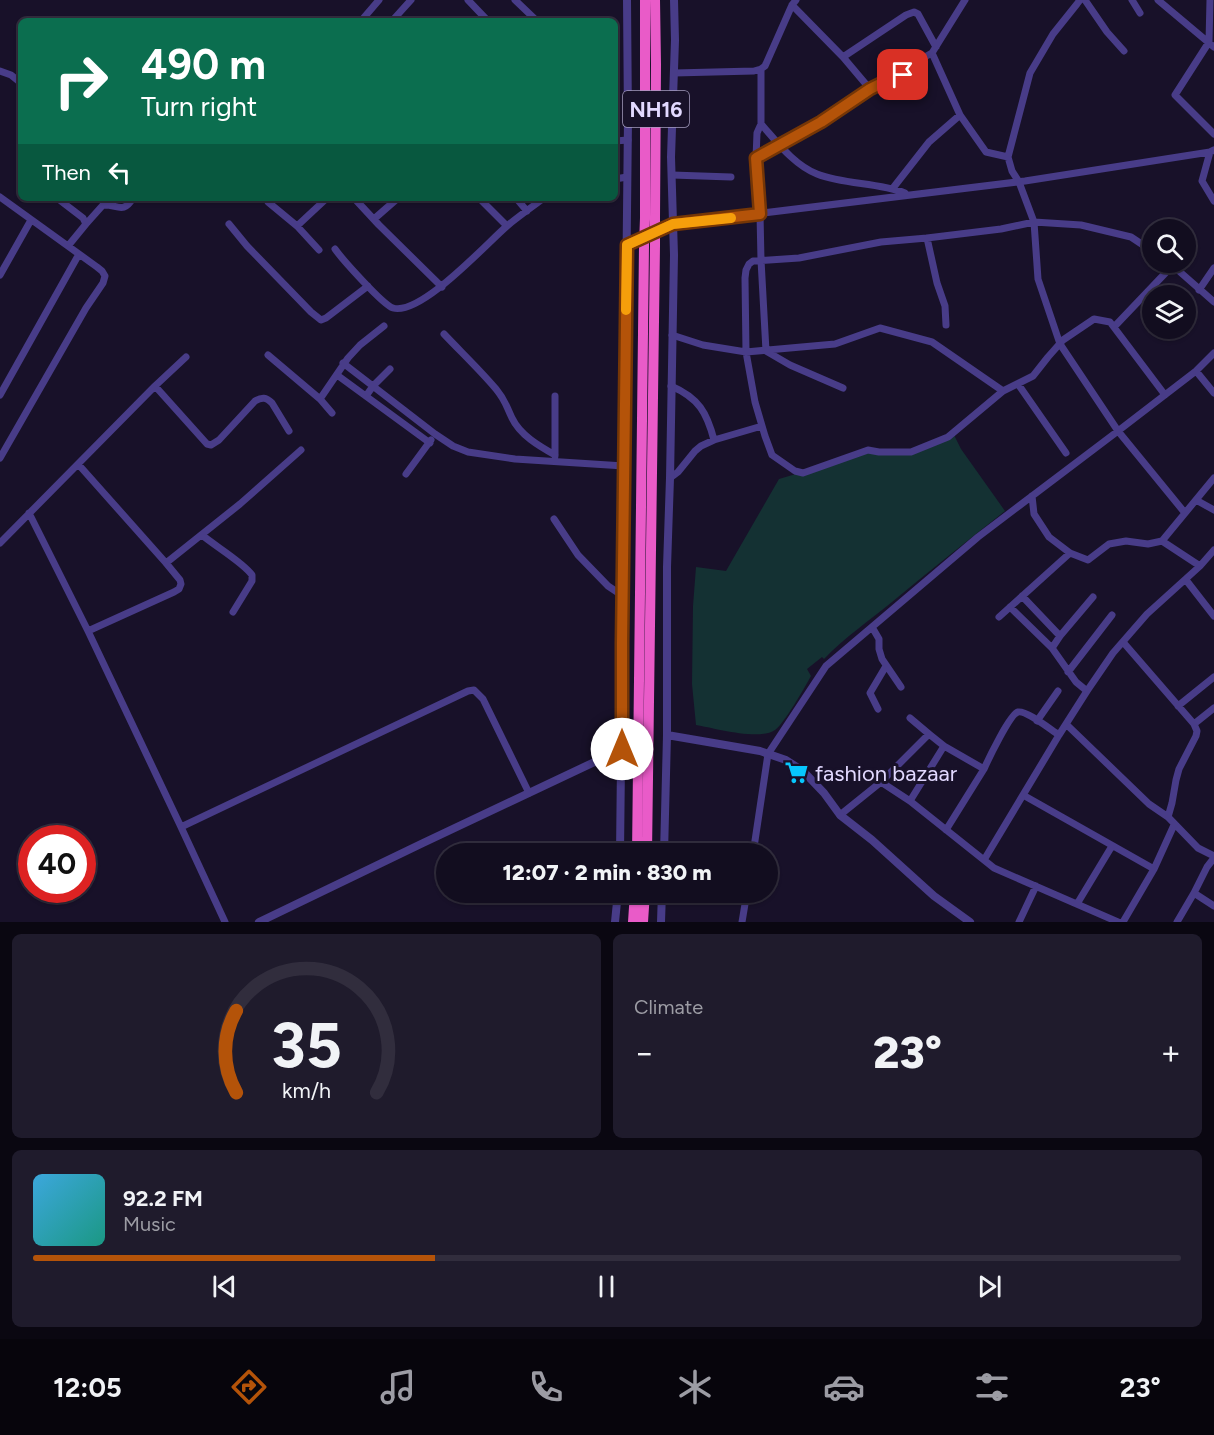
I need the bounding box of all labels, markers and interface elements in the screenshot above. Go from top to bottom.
text: 490 m [141,39,266,90]
icon: right [42,42,120,120]
pin [877,49,928,100]
icon: arrive [886,58,919,91]
text: Turn right [141,90,257,123]
road number: NH16 [623,91,689,127]
icon: left [103,156,136,189]
text: Then [42,159,91,186]
map controls [1142,219,1196,339]
button: search [1142,219,1196,273]
button: layers [1142,285,1196,339]
position arrow [590,717,654,781]
supermarket icon: fashion bazaar [784,760,810,786]
place label: fashion bazaar [815,760,958,787]
speed limit sign: 40 [18,825,96,903]
text: 12:07 · 2 min · 830 m [502,859,712,886]
text: Climate [634,995,703,1019]
text: 35 [271,1008,342,1083]
text: 23° [873,1025,942,1079]
text: − [634,1033,655,1072]
text: + [1160,1033,1181,1072]
text: km/h [282,1078,331,1103]
text: 92.2 FM [123,1185,203,1212]
text: Music [123,1212,176,1236]
icon: previous [208,1270,241,1303]
icon: pause [590,1270,623,1303]
icon: next [973,1270,1006,1303]
icon: directions [228,1366,270,1408]
icon: music [377,1366,419,1408]
icon: phone [525,1366,567,1408]
icon: climate [674,1366,716,1408]
icon: car [823,1366,865,1408]
icon: filters [971,1366,1013,1408]
text: 12:05 [53,1371,122,1404]
text: 23° [1120,1371,1161,1404]

